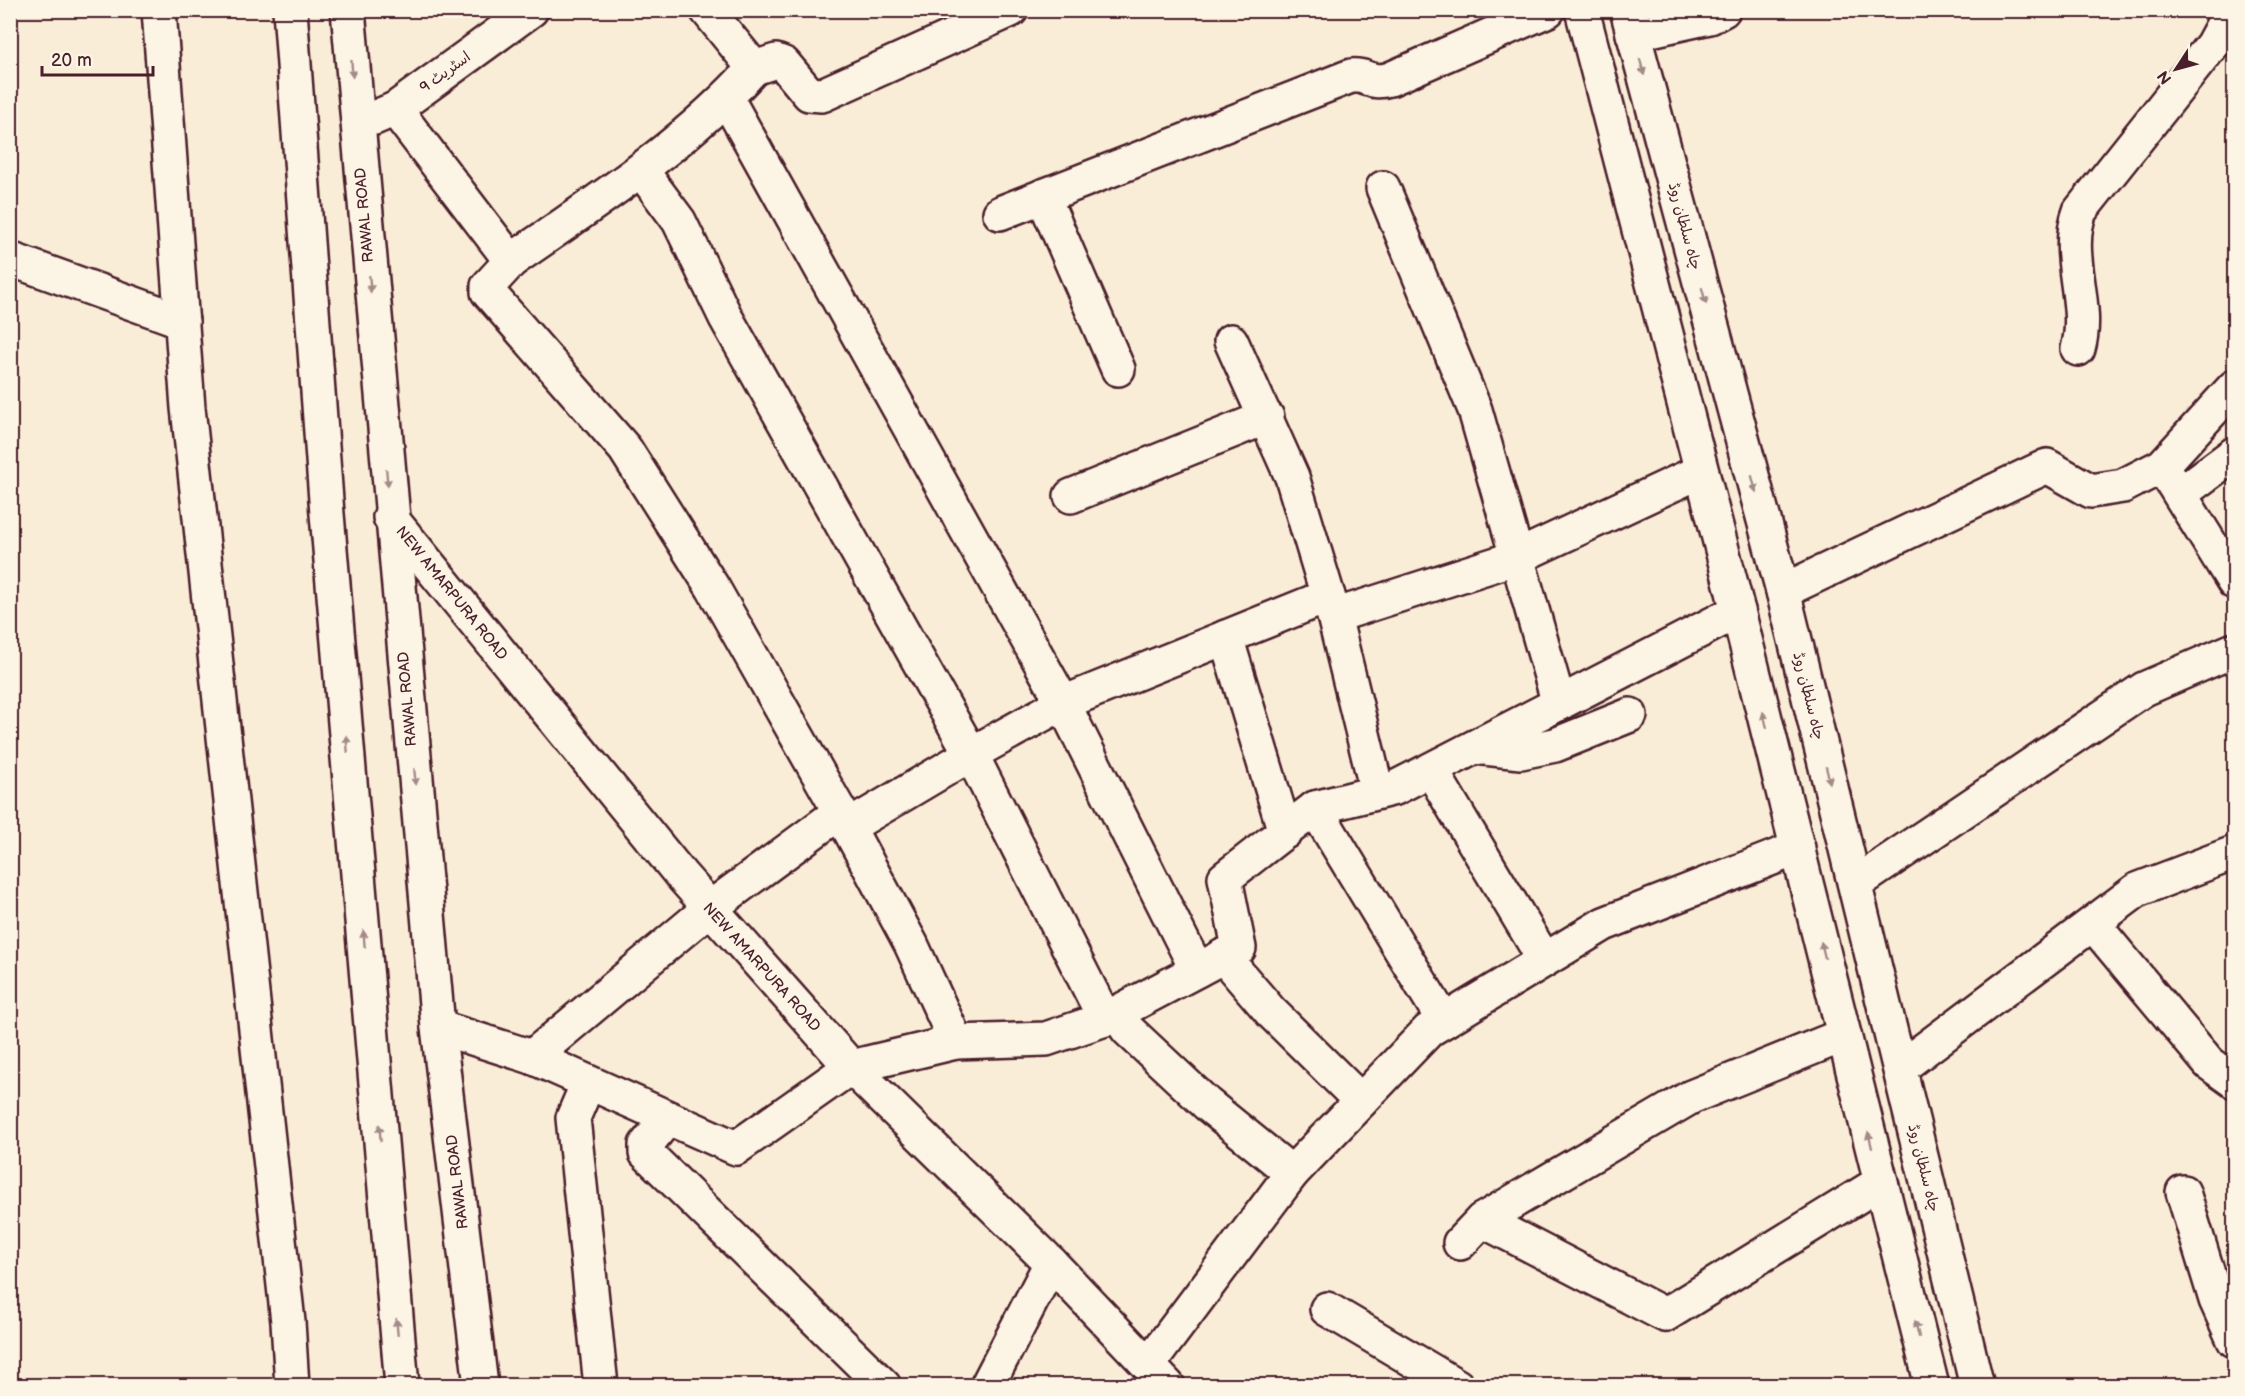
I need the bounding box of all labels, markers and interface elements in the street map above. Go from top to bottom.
scale bar [42,39,153,77]
north arrow [2146,39,2206,99]
street label: اسٹریٹ 9 [416,48,475,97]
text: 20 m [51,50,92,71]
one-way arrow [1638,58,1647,76]
one-way arrow [347,59,356,78]
text: N [2154,66,2176,87]
street label: RAWAL ROAD [351,167,378,263]
street label: چاہ سلطان روڈ [1664,180,1705,272]
one-way arrow [365,275,375,294]
one-way arrow [1699,287,1709,305]
one-way arrow [382,469,392,488]
one-way arrow [1750,475,1760,493]
street label: NEW AMARPURA ROAD [392,522,512,664]
street label: چاہ سلطان روڈ [1788,650,1829,742]
street label: RAWAL ROAD [394,651,421,747]
one-way arrow [1760,711,1770,730]
one-way arrow [342,735,352,754]
one-way arrow [1824,766,1834,784]
one-way arrow [410,768,420,787]
street label: NEW AMARPURA ROAD [699,899,825,1036]
one-way arrow [359,929,368,948]
one-way arrow [1818,941,1828,960]
street label: چاہ سلطان روڈ [1903,1122,1944,1214]
one-way arrow [375,1123,385,1142]
one-way arrow [1865,1130,1875,1149]
street label: RAWAL ROAD [442,1134,473,1230]
one-way arrow [392,1318,402,1337]
one-way arrow [1912,1320,1922,1338]

